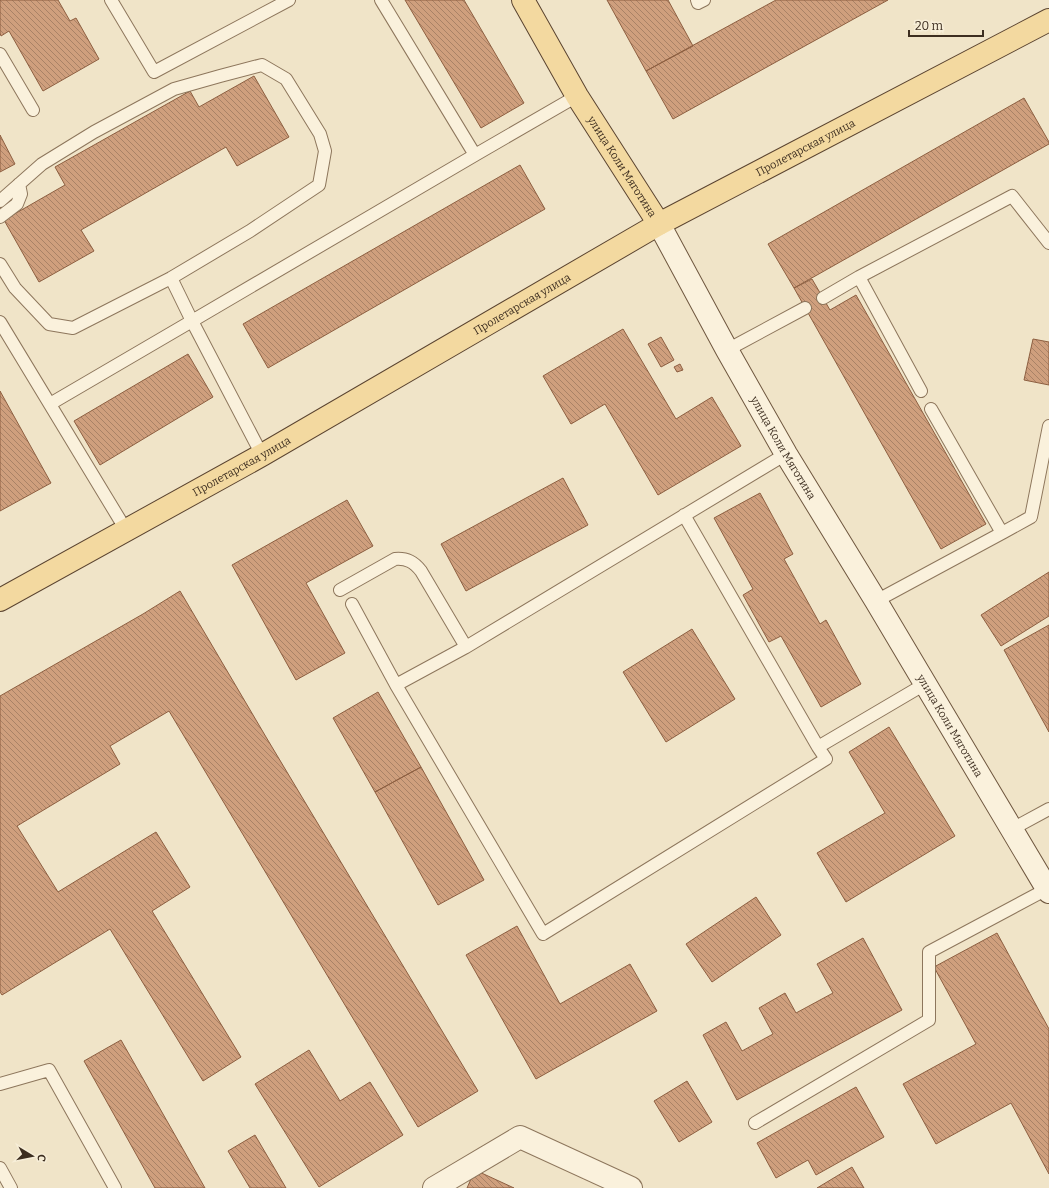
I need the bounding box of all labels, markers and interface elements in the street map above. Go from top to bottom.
scale bar [909,12,983,38]
text: 20 m [915,19,944,33]
street label: улица Коли Мяготина [585,113,659,219]
street label: Пролетарская улица [754,116,857,179]
street label: Пролетарская улица [471,271,573,337]
street label: улица Коли Мяготина [748,393,819,502]
street label: Пролетарская улица [190,433,293,499]
street label: улица Коли Мяготина [914,671,986,779]
north arrow [12,1136,52,1176]
text: С [34,1153,48,1162]

